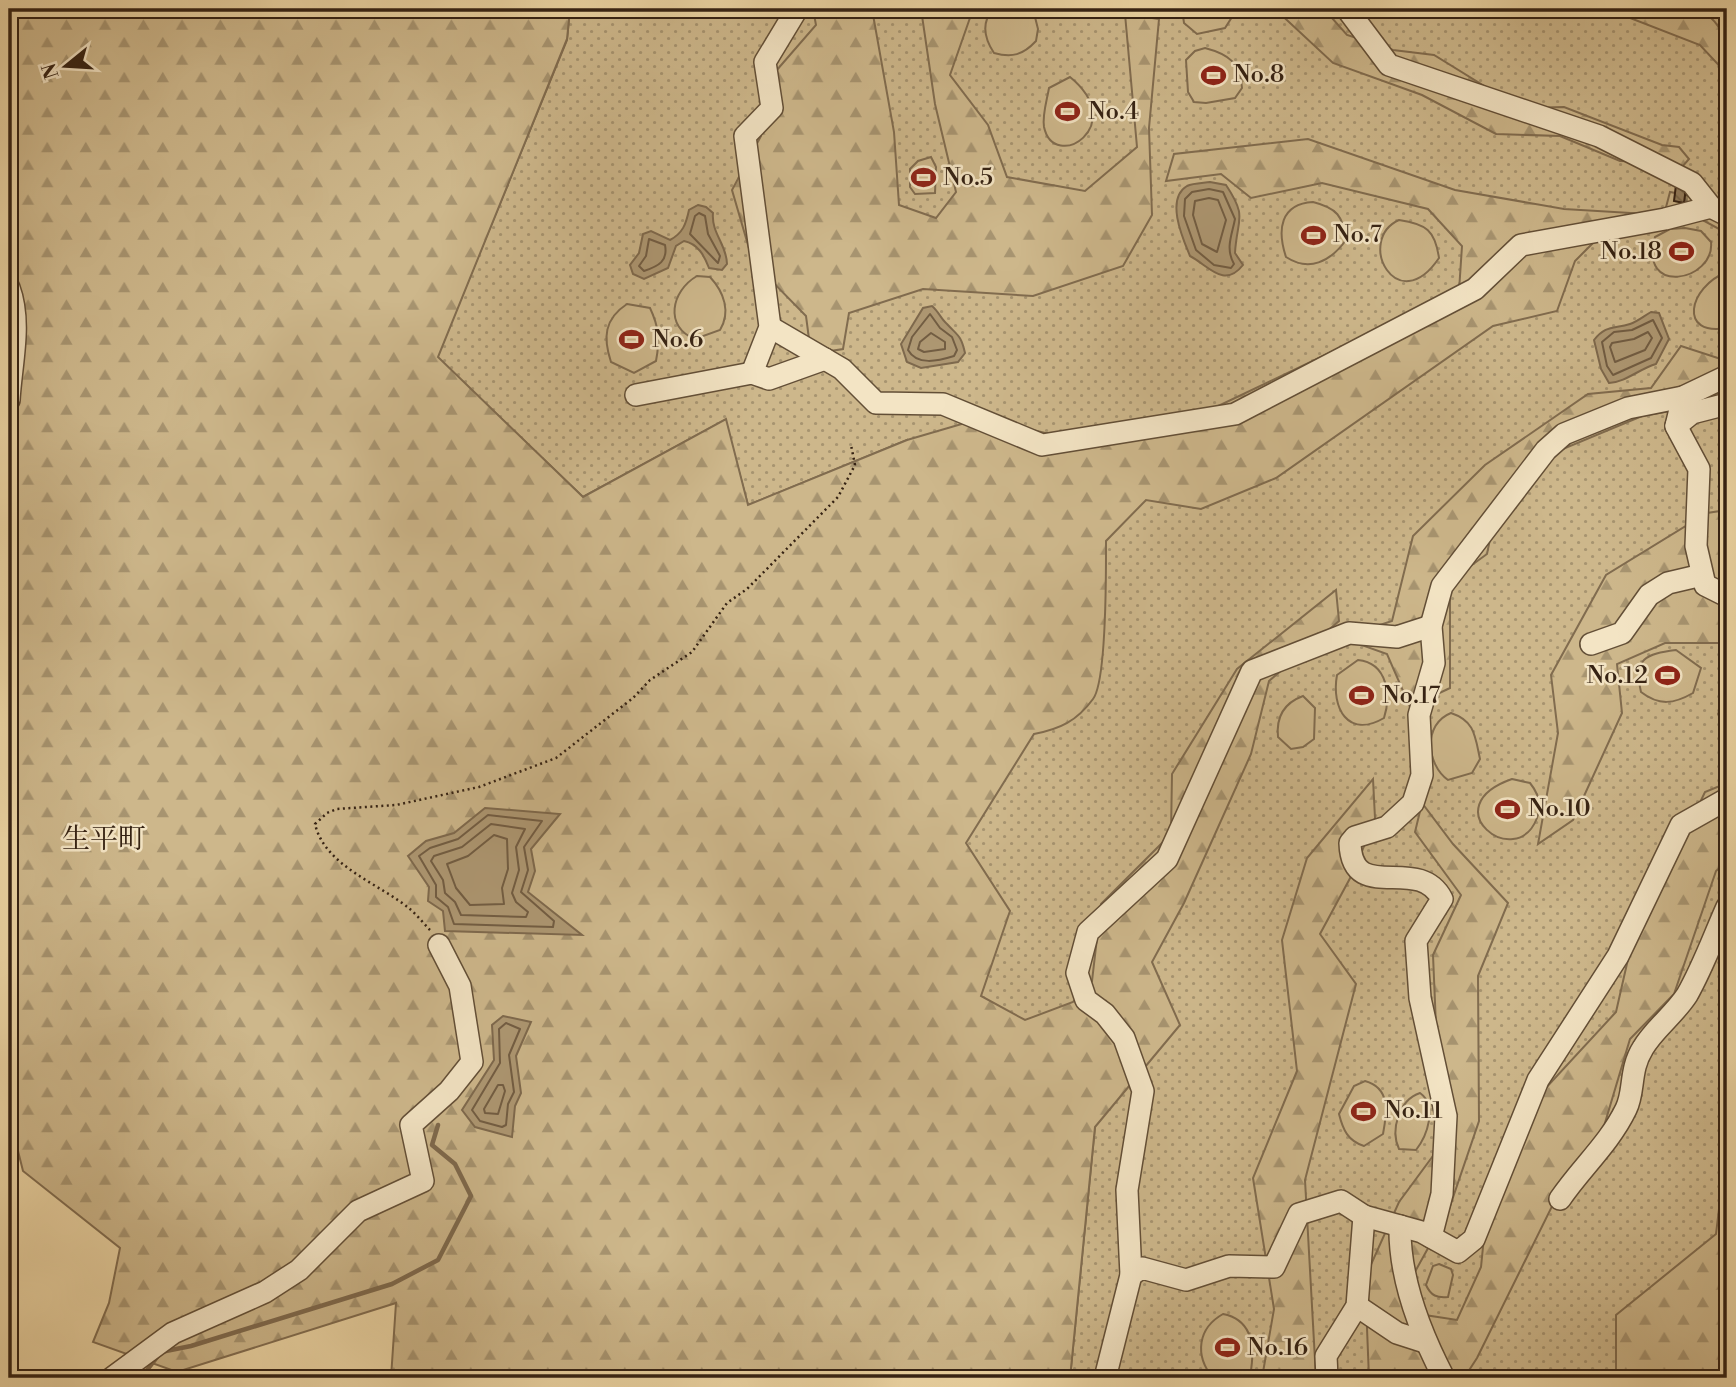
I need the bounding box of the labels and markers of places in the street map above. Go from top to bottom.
place label: No.8 [1233,60,1284,90]
sports icon: No.8 [1199,61,1227,89]
place label: No.4 [1088,97,1139,127]
sports icon: No.4 [1054,98,1082,126]
place label: No.5 [943,163,993,193]
sports icon: No.5 [909,164,937,192]
place label: No.7 [1333,220,1382,250]
sports icon: No.7 [1299,221,1327,249]
place label: No.18 [1600,237,1662,267]
sports icon: No.18 [1668,238,1696,266]
place label: No.6 [652,325,703,355]
sports icon: No.6 [618,326,646,354]
place label: No.12 [1586,661,1648,691]
sports icon: No.12 [1654,662,1682,690]
place label: No.17 [1382,681,1440,711]
sports icon: No.17 [1348,682,1376,710]
place label: No.10 [1528,794,1591,824]
sports icon: No.10 [1494,795,1522,823]
place label: No.11 [1384,1096,1443,1126]
sports icon: No.11 [1350,1097,1378,1125]
place label: No.16 [1247,1333,1308,1363]
sports icon: No.16 [1213,1334,1241,1362]

